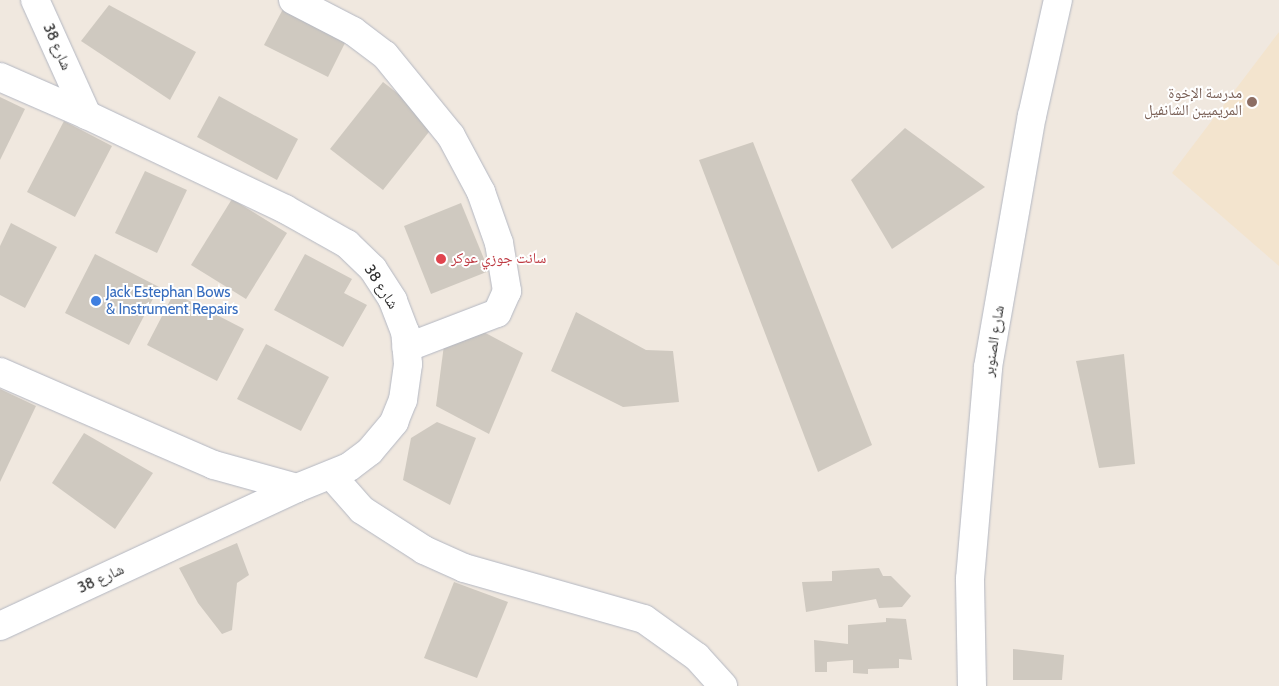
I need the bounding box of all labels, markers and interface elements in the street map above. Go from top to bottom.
street label: شارع 38 [39,21,75,73]
place label: مدرسة الإخوة المريميين الشانفيل [1144,84,1242,119]
marker: مدرسة الإخوة المريميين الشانفيل [1246,96,1258,108]
place label: سانت جوزي عوكر [451,250,546,268]
marker: سانت جوزي عوكر [435,253,447,265]
street label: شارع 38 [360,262,402,312]
place label: Jack Estephan Bows & Instrument Repairs [106,283,238,318]
marker: Jack Estephan Bows & Instrument Repairs [90,295,102,307]
street label: شارع الصنوبر [979,304,1009,378]
street label: شارع 38 [75,560,127,598]

